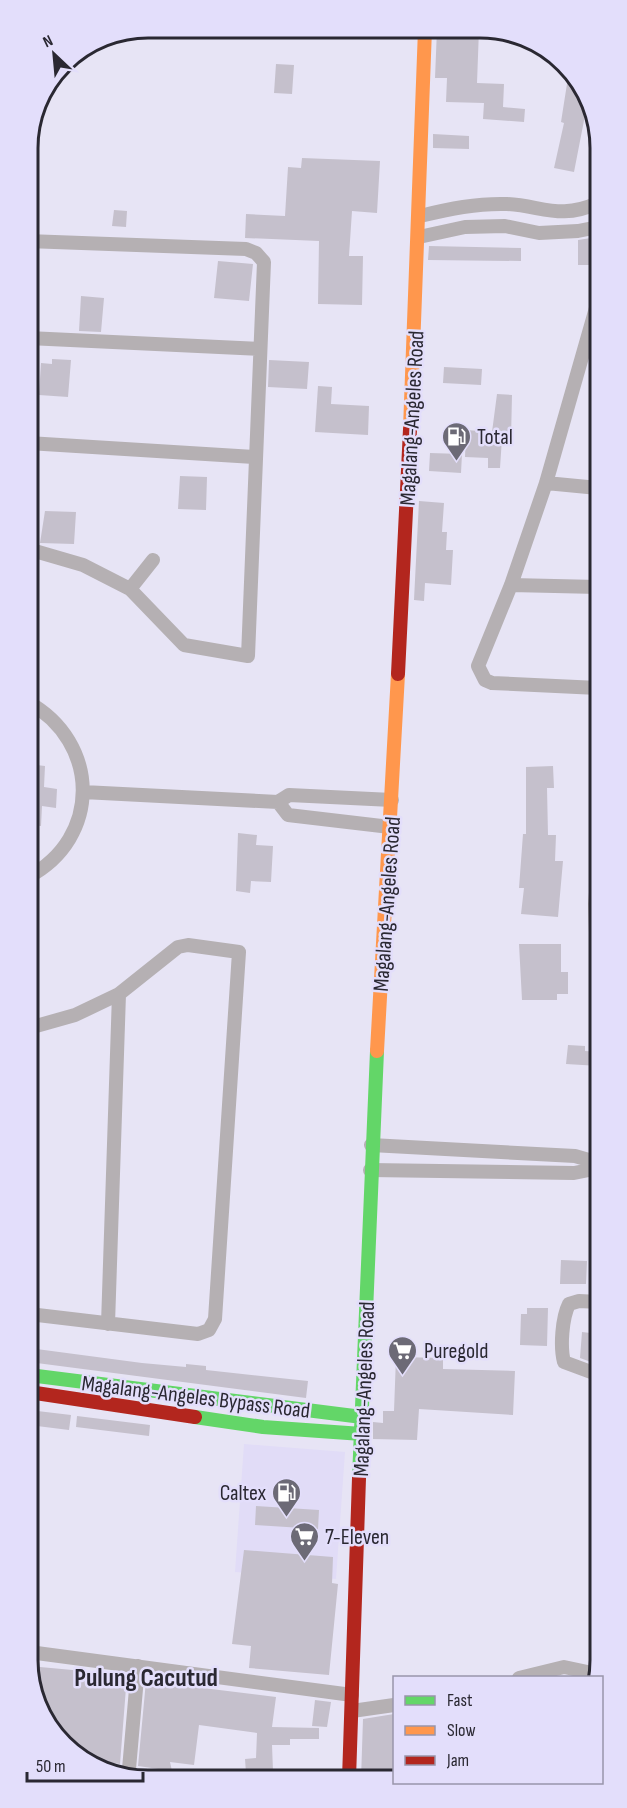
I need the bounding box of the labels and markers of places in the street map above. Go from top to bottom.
fuel station icon: Total [440,420,472,462]
place label: Total [477,424,513,451]
supermarket icon: Puregold [387,1334,419,1376]
place label: Puregold [424,1338,488,1365]
fuel station icon: Caltex [271,1476,303,1518]
place label: Caltex [220,1480,267,1507]
supermarket icon: 7-Eleven [288,1520,320,1562]
place label: 7-Eleven [325,1524,389,1551]

